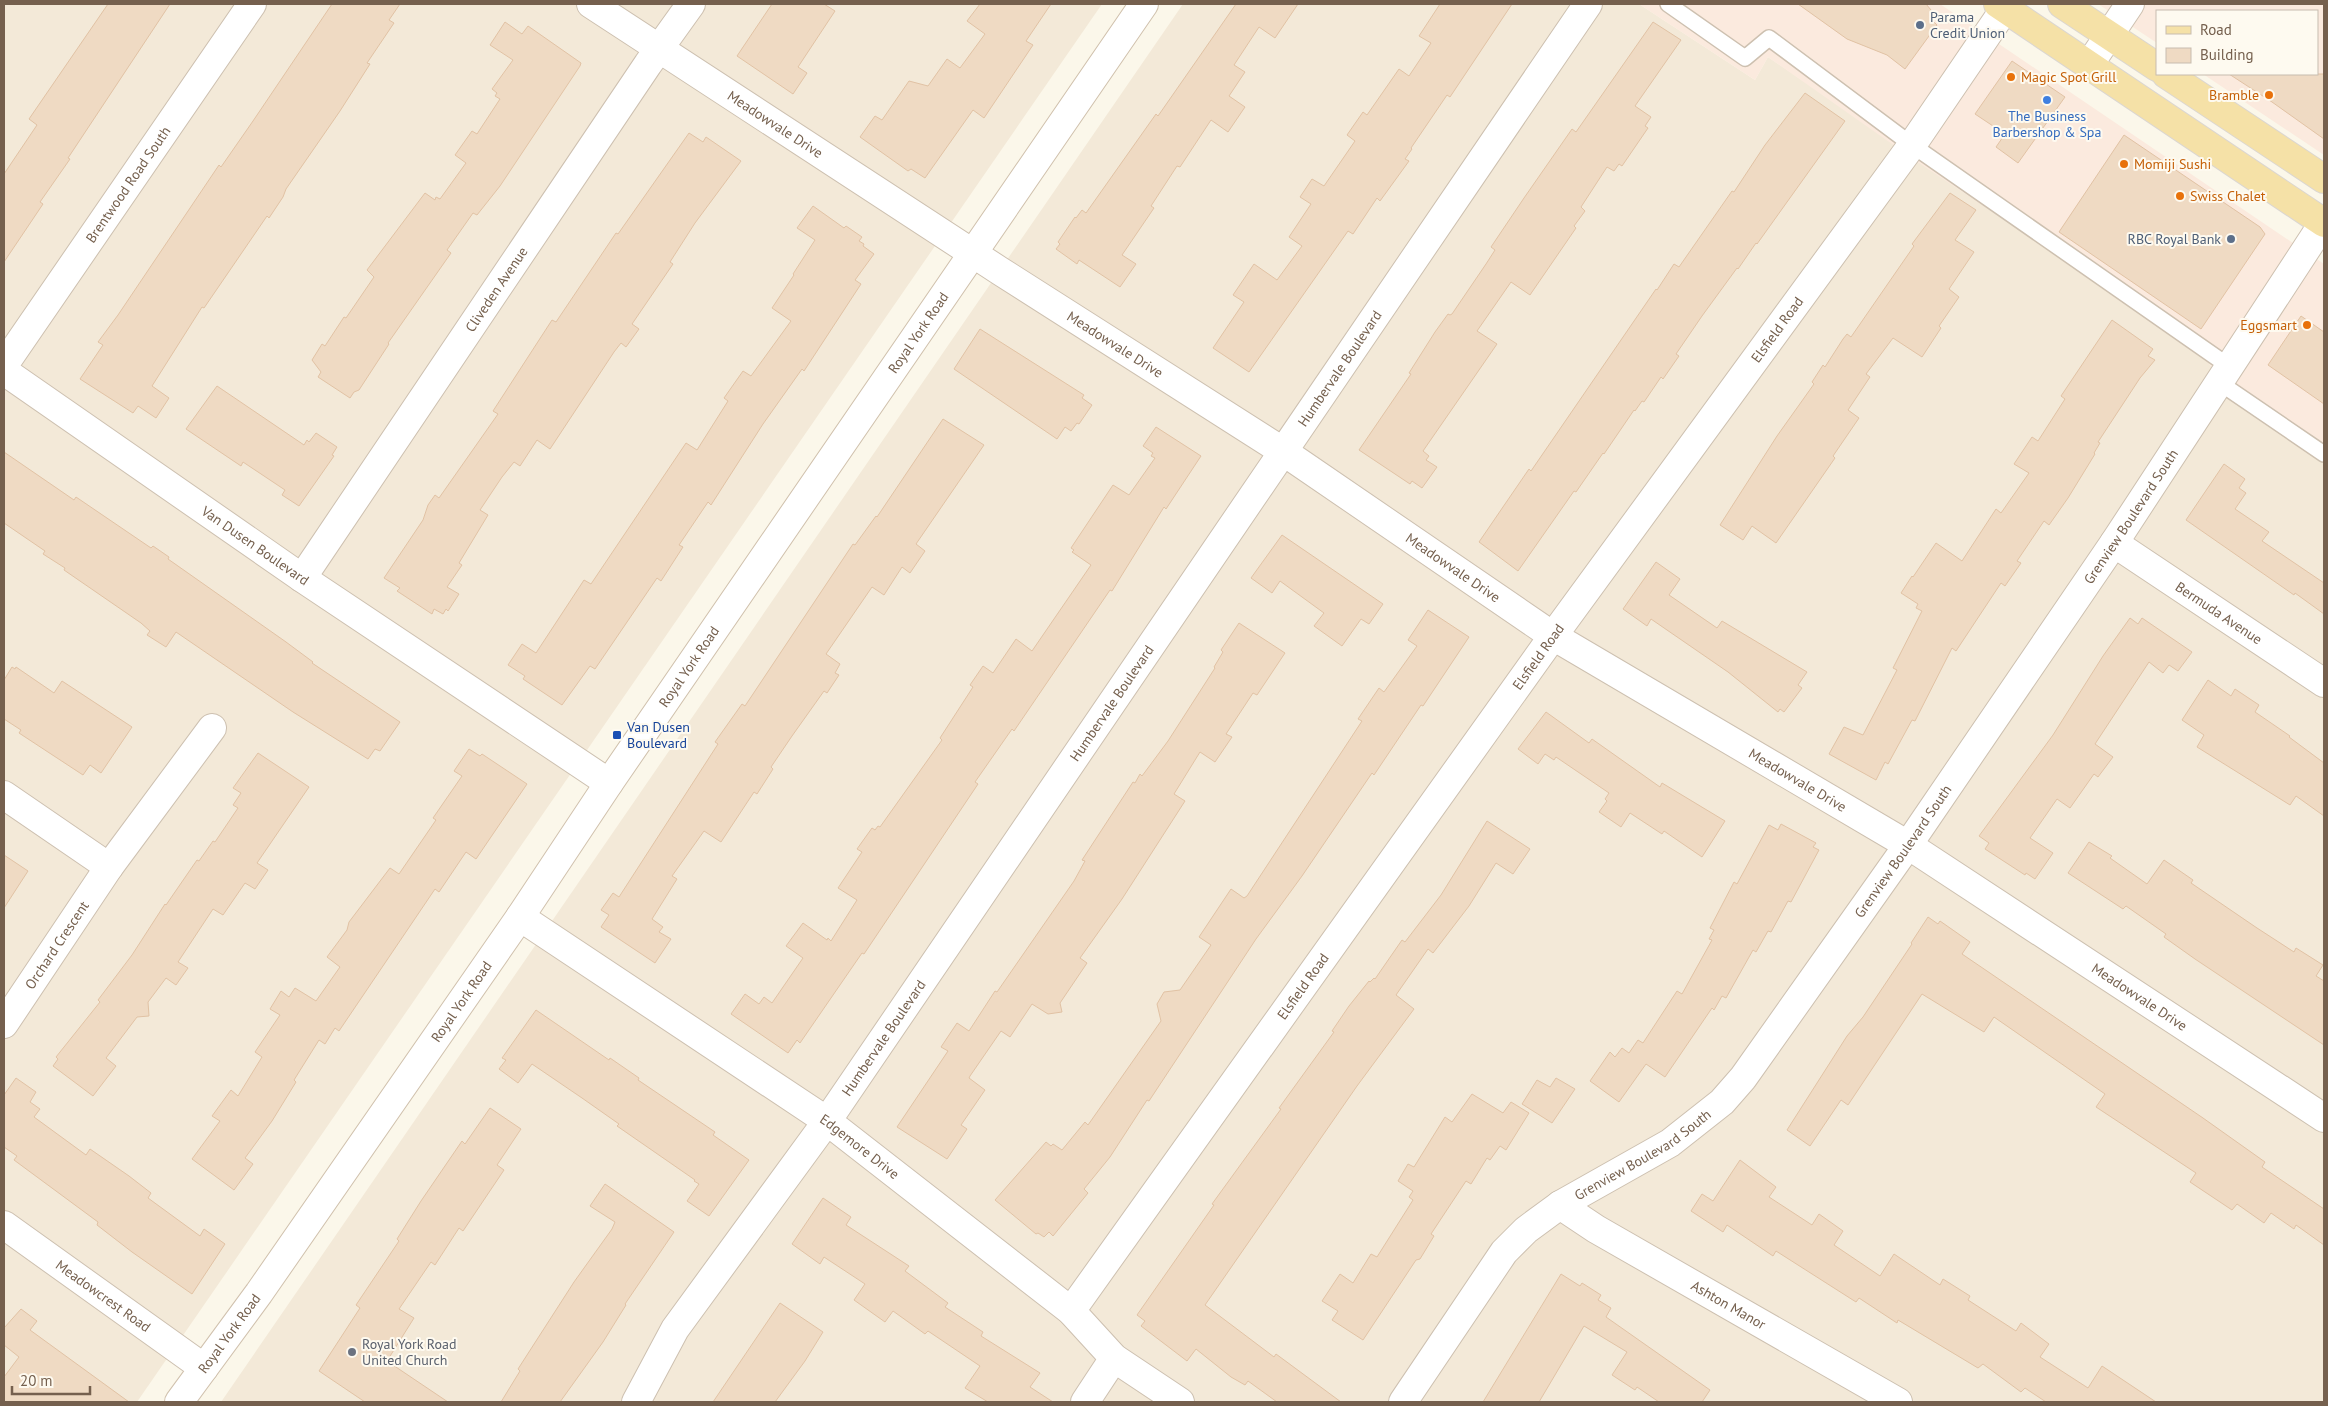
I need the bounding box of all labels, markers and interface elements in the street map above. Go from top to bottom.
place label: Parama Credit Union [1930,8,2005,42]
legend [2156,10,2318,75]
marker: Parama Credit Union [1914,19,1926,31]
text: Road [2200,20,2232,39]
text: Building [2200,45,2254,64]
place label: Magic Spot Grill [2021,68,2116,86]
marker: Magic Spot Grill [2005,71,2017,83]
place label: Bramble [2209,86,2259,104]
street label: Meadowvale Drive [724,87,826,162]
marker: Bramble [2263,89,2275,101]
marker: The Business Barbershop & Spa [2041,94,2053,106]
place label: The Business Barbershop & Spa [1993,107,2101,141]
street label: Brentwood Road South [82,123,174,246]
place label: Momiji Sushi [2134,155,2211,173]
marker: Momiji Sushi [2118,158,2130,170]
place label: Swiss Chalet [2190,187,2266,205]
marker: Swiss Chalet [2174,190,2186,202]
place label: RBC Royal Bank [2128,230,2221,248]
marker: RBC Royal Bank [2225,233,2237,245]
street label: Cliveden Avenue [461,243,531,335]
street label: Royal York Road [884,289,952,377]
street label: Elsfield Road [1747,293,1807,366]
street label: Meadowvale Drive [1064,307,1167,382]
street label: Humbervale Boulevard [1294,307,1386,430]
place label: Eggsmart [2240,316,2297,334]
marker: Eggsmart [2301,319,2313,331]
street label: Grenview Boulevard South [2080,446,2182,587]
street label: Van Dusen Boulevard [197,501,313,589]
street label: Meadowvale Drive [1402,529,1504,606]
street label: Bermuda Avenue [2172,578,2266,648]
street label: Elsfield Road [1508,620,1568,693]
street label: Royal York Road [655,623,723,711]
street label: Humbervale Boulevard [1066,642,1158,765]
place label: Van Dusen Boulevard [626,718,690,752]
marker: Van Dusen Boulevard [611,729,623,741]
street label: Meadowvale Drive [1745,744,1850,816]
street label: Grenview Boulevard South [1850,781,1955,921]
street label: Orchard Crescent [21,897,93,993]
street label: Elsfield Road [1273,950,1333,1023]
street label: Royal York Road [427,958,496,1046]
street label: Meadowvale Drive [2088,959,2191,1035]
street label: Humbervale Boulevard [838,976,930,1099]
street label: Grenview Boulevard South [1571,1105,1715,1204]
street label: Edgemore Drive [817,1110,903,1183]
street label: Meadowcrest Road [52,1256,154,1336]
street label: Ashton Manor [1688,1276,1769,1334]
street label: Royal York Road [194,1290,265,1377]
place label: Royal York Road United Church [362,1335,456,1369]
marker: Royal York Road United Church [346,1346,358,1358]
scale bar [12,1364,90,1396]
text: 20 m [20,1371,53,1390]

